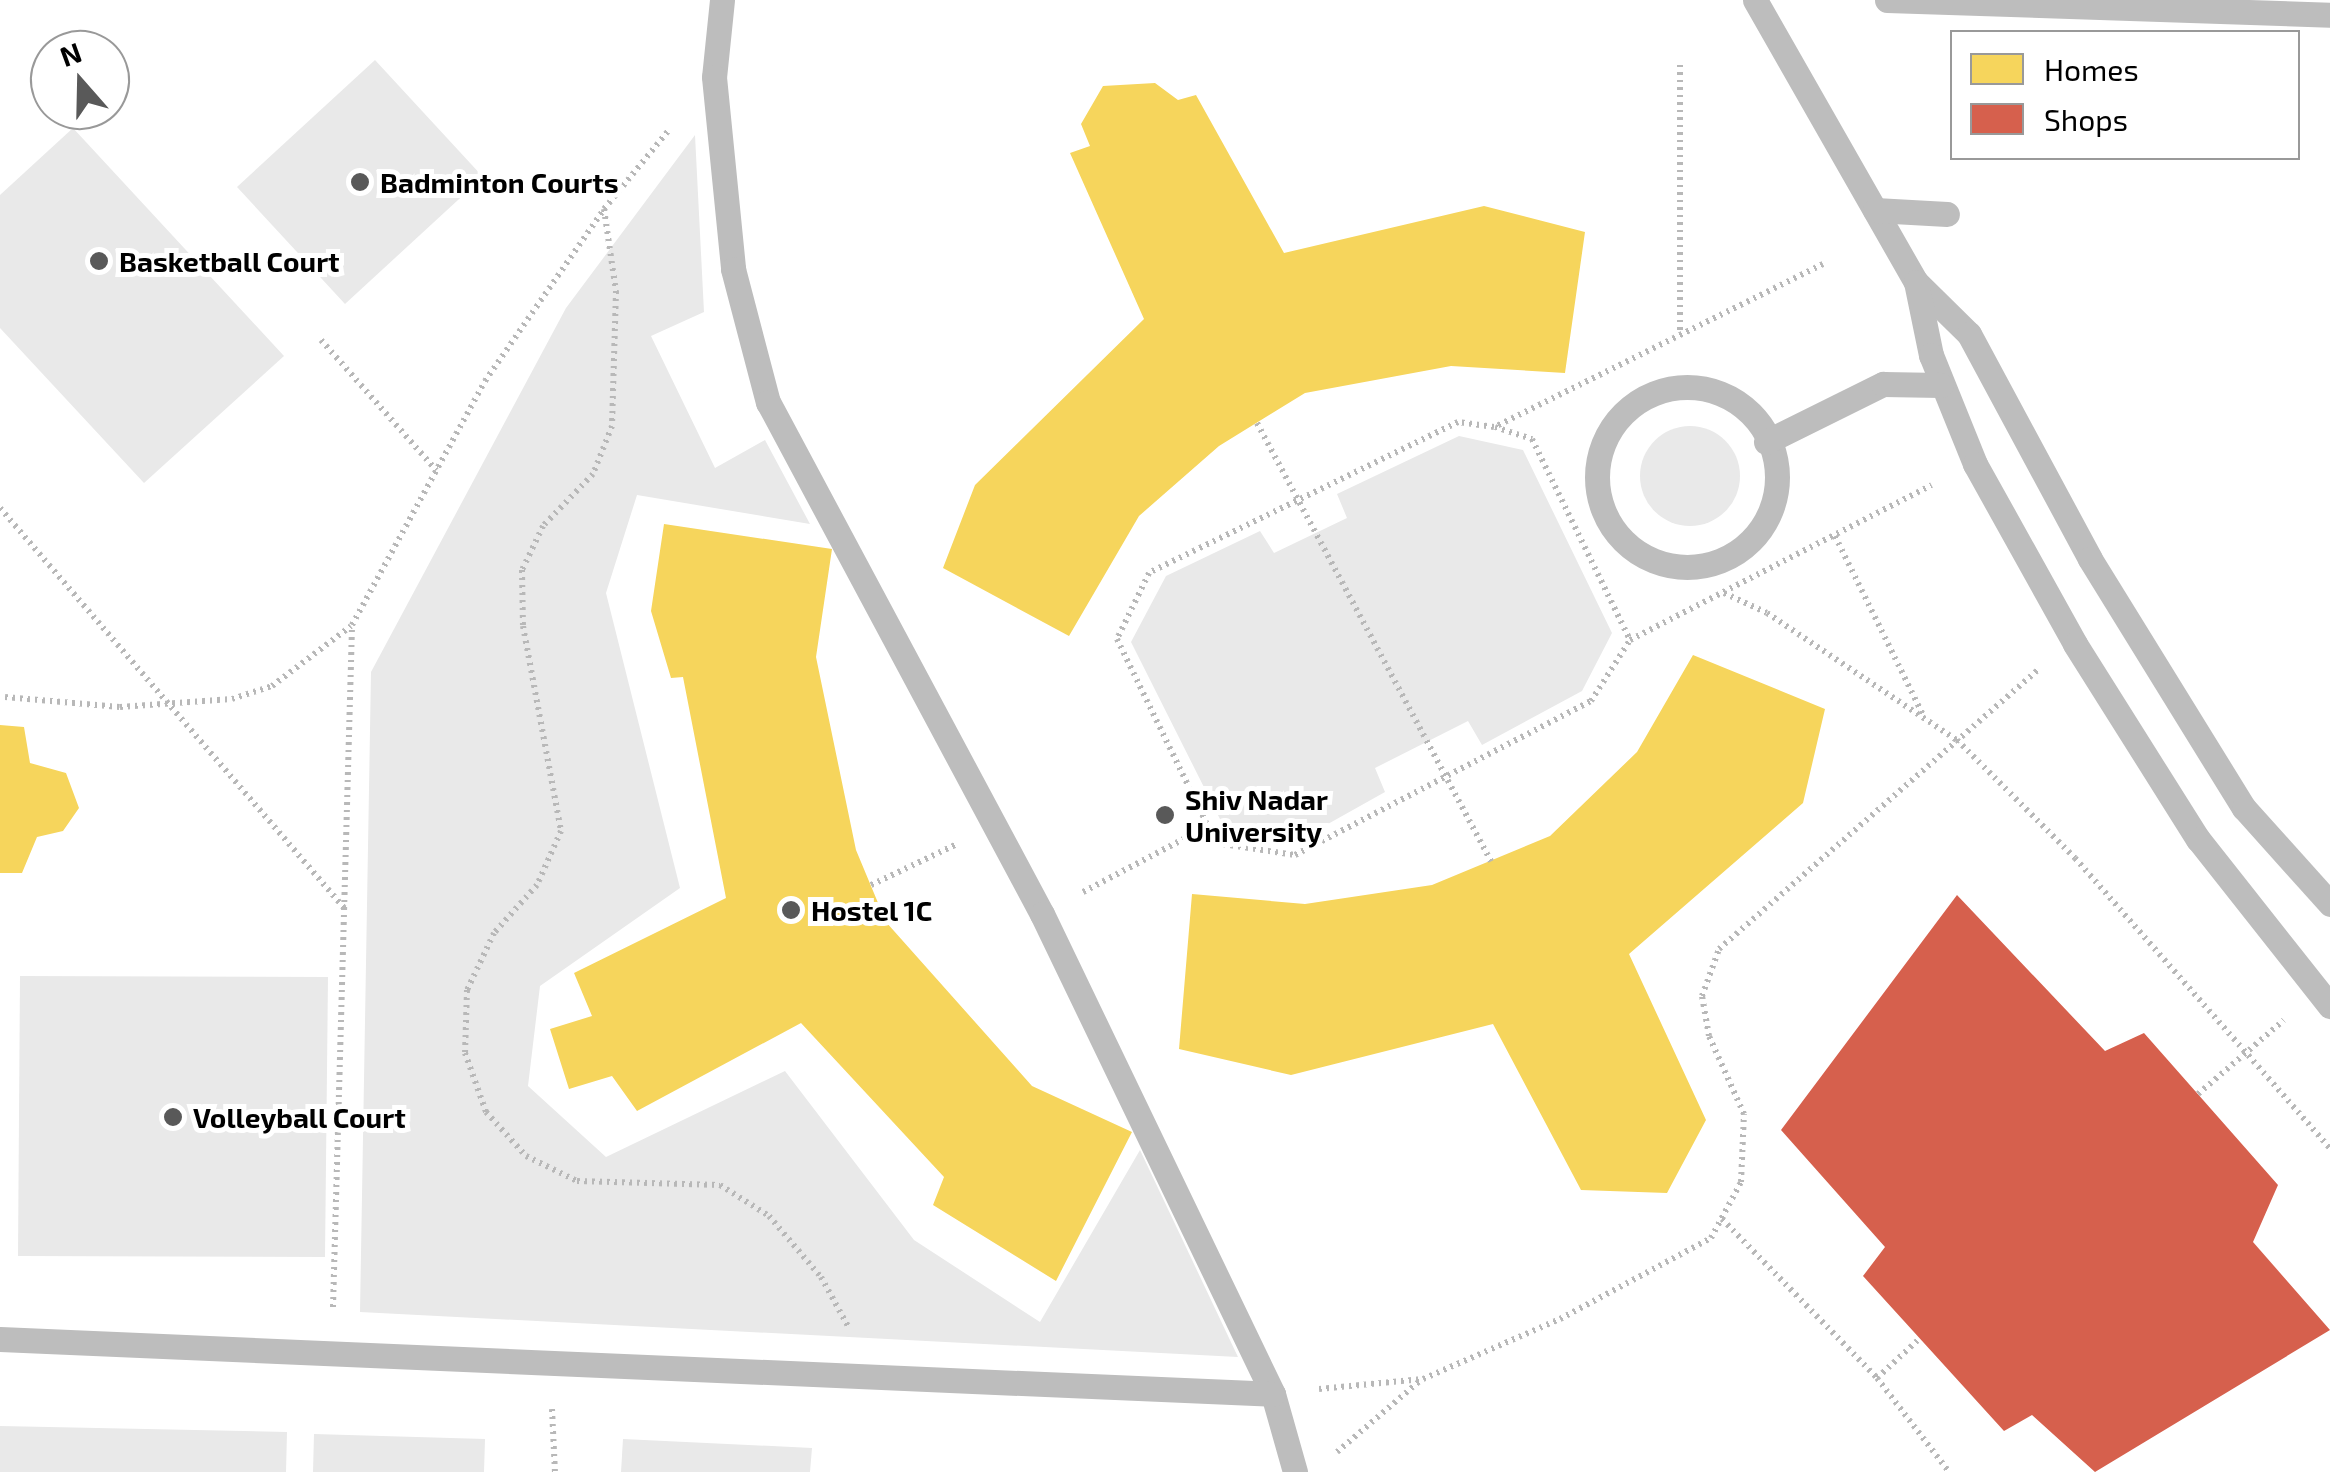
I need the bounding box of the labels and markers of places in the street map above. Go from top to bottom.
place label: Badminton Courts [380,165,619,199]
marker: Badminton Courts [349,171,371,193]
place label: Basketball Court [119,244,340,278]
marker: Basketball Court [88,250,110,272]
place label: Shiv Nadar University [1185,782,1329,848]
marker: Shiv Nadar University [1154,804,1176,826]
place label: Hostel 1C [811,893,933,927]
marker: Hostel 1C [780,899,802,921]
place label: Volleyball Court [193,1100,406,1134]
marker: Volleyball Court [162,1106,184,1128]

